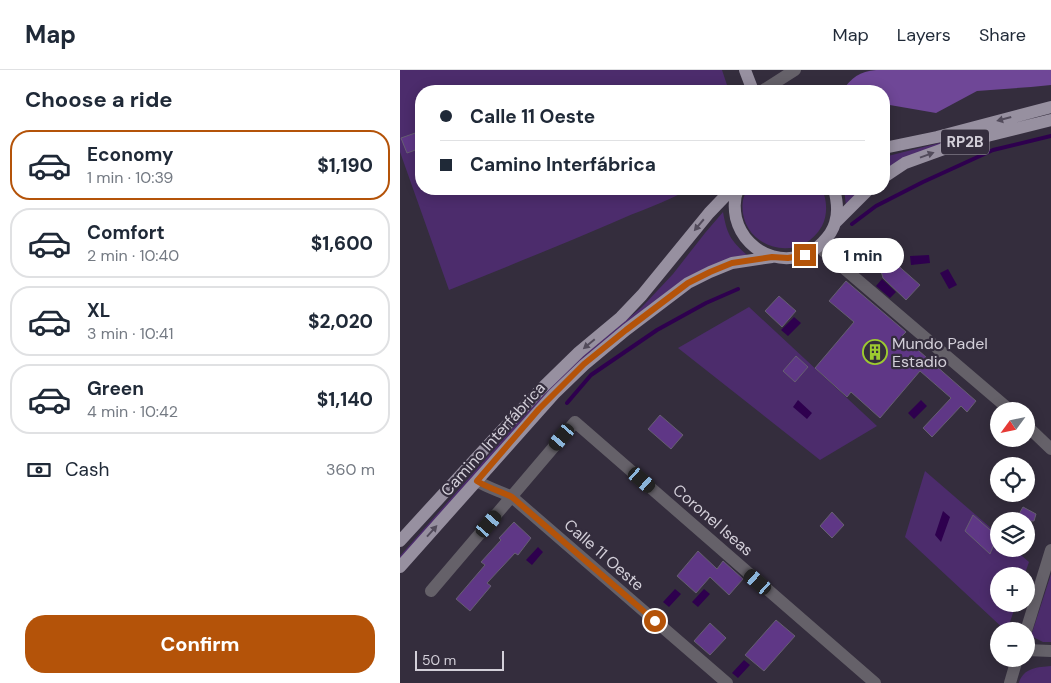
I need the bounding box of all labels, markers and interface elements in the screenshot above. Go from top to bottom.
text: Map [25,19,76,50]
text: Map [833,23,869,47]
text: Layers [897,23,951,47]
text: Share [979,23,1026,47]
text: Choose a ride [25,85,173,114]
text: Calle 11 Oeste [470,104,595,129]
one-way arrow [996,115,1011,123]
road number: RP2B [941,130,989,154]
text: Economy [87,142,174,167]
icon: car [27,143,72,188]
one-way arrow [920,151,935,158]
text: Camino Interfábrica [470,152,656,177]
text: $1,190 [317,153,373,178]
text: 1 min · 10:39 [87,167,173,188]
one-way arrow [694,218,705,231]
text: Comfort [87,220,165,245]
icon: car [27,221,72,266]
text: $1,600 [311,231,373,256]
callout: 1 min [822,238,905,272]
route end [794,244,816,266]
text: 2 min · 10:40 [87,245,179,266]
text: 1 min [843,245,883,266]
text: XL [87,298,110,323]
icon: car [27,299,72,344]
text: $2,020 [308,309,373,334]
text: 3 min · 10:41 [87,323,174,344]
place label: Mundo Padel Estadio [892,333,988,372]
one-way arrow [583,338,596,349]
building icon: Mundo Padel Estadio [862,339,888,365]
text: Green [87,376,144,401]
icon: car [27,377,72,422]
street label: Camino Interfábrica [436,377,550,501]
text: $1,140 [317,387,373,412]
text: 4 min · 10:42 [87,401,178,422]
north arrow [990,402,1035,448]
map controls [990,402,1035,667]
car [546,421,577,453]
icon: cash [25,456,53,484]
text: Cash [65,457,109,482]
button: locate [990,457,1035,502]
text: 360 m [326,459,375,480]
car [625,464,658,496]
street label: Coronel Iseas [668,479,758,561]
car [473,508,504,540]
button: layers [990,512,1035,557]
street label: Calle 11 Oeste [560,515,648,595]
one-way arrow [427,524,438,537]
car [741,566,774,598]
button: + [990,567,1035,612]
route start [644,610,666,632]
button: Confirm [25,615,375,673]
button: − [990,622,1035,667]
scale bar [415,648,504,671]
text: 50 m [422,651,456,669]

